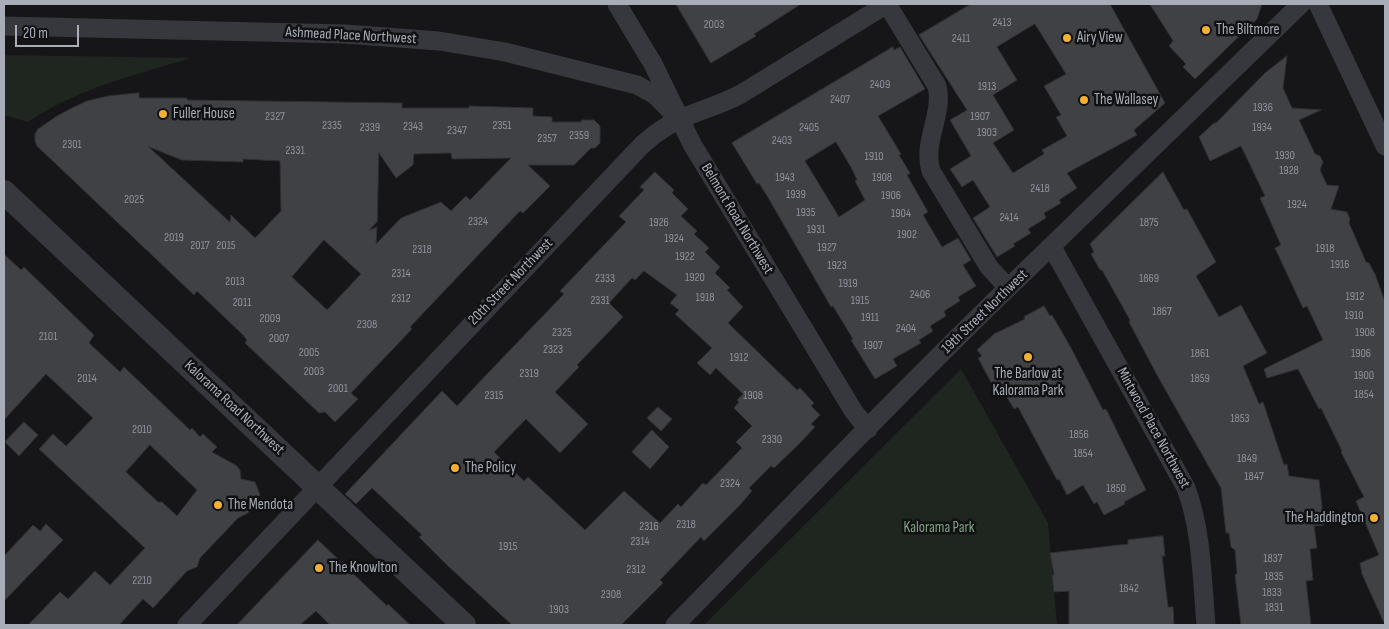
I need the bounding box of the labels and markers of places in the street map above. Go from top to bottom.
place label: The Biltmore [1216,21,1280,39]
marker: The Biltmore [1200,24,1212,36]
place label: Airy View [1077,29,1123,47]
marker: Airy View [1061,32,1073,44]
place label: The Wallasey [1094,91,1158,109]
marker: The Wallasey [1078,94,1090,106]
place label: Fuller House [173,105,235,123]
marker: Fuller House [157,108,169,120]
marker: The Barlow at Kalorama Park [1022,351,1034,363]
place label: The Barlow at Kalorama Park [992,365,1064,400]
place label: The Policy [465,459,516,477]
marker: The Policy [449,462,461,474]
place label: The Mendota [228,496,293,514]
marker: The Mendota [212,499,224,511]
place label: The Haddington [1285,509,1364,527]
marker: The Haddington [1368,512,1380,524]
place label: The Knowlton [329,559,397,577]
marker: The Knowlton [313,562,325,574]

